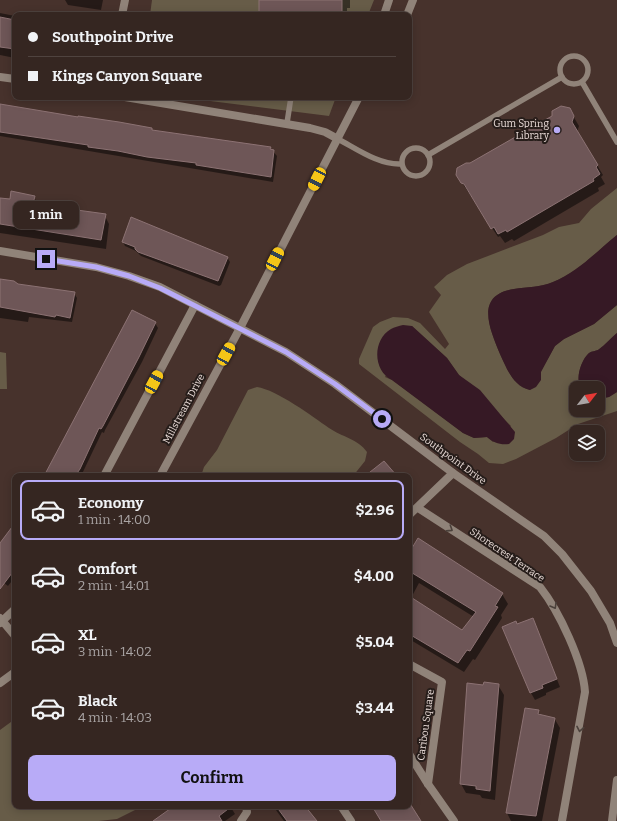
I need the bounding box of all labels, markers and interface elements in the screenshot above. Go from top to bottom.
text: Southpoint Drive [52,28,173,46]
text: Kings Canyon Square [52,67,202,85]
place label: Gum Spring Library [493,118,550,142]
marker: Gum Spring Library [552,125,562,135]
car [306,166,328,192]
callout: 1 min [13,201,79,229]
text: 1 min [30,207,62,222]
car [264,246,286,272]
route end [37,250,55,268]
car [215,341,237,367]
car [143,369,165,395]
street label: Millstream Drive [161,372,207,446]
north arrow [569,381,605,417]
map controls [569,381,605,461]
route start [373,410,391,428]
button: layers [569,425,605,461]
street label: Southpoint Drive [418,431,488,487]
icon: car [30,492,66,528]
text: Economy [78,494,144,512]
text: $2.96 [356,501,394,519]
text: 1 min · 14:00 [78,512,151,527]
one-way arrow [446,524,453,532]
street label: Shorecrest Terrace [467,525,547,585]
icon: car [30,558,66,594]
text: Comfort [78,560,137,578]
text: $4.00 [354,567,394,585]
text: 2 min · 14:01 [78,578,149,593]
one-way arrow [549,602,556,609]
icon: car [30,624,66,660]
text: XL [78,626,97,644]
text: $5.04 [355,633,394,651]
text: 3 min · 14:02 [78,644,151,659]
street label: Caribou Square [415,689,437,761]
icon: car [30,690,66,726]
text: Black [78,692,117,710]
text: $3.44 [355,699,394,717]
text: 4 min · 14:03 [78,710,152,725]
one-way arrow [576,726,584,732]
button: Confirm [28,755,396,801]

